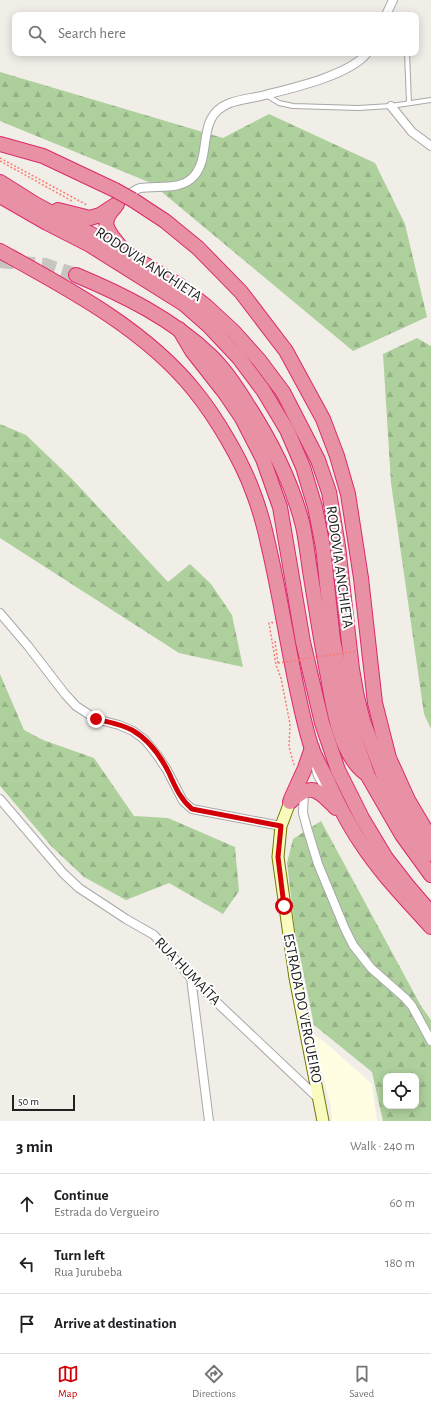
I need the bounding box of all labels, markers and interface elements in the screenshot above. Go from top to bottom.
search box [12,12,419,56]
icon: search [26,23,48,45]
text: Search here [58,26,126,41]
street label: RODOVIA ANCHIETA [93,225,205,305]
street label: RODOVIA ANCHIETA [323,505,356,630]
route end [87,710,105,728]
route start [275,897,293,915]
street label: ESTRADA DO VERGUEIRO [281,932,324,1084]
street label: RUA HUMAÍTA [152,933,225,1008]
map controls [383,1073,419,1109]
button: locate [383,1073,419,1109]
scale bar [12,1093,75,1112]
text: 50 m [18,1096,39,1107]
text: 3 min [16,1138,53,1155]
text: Walk · 240 m [350,1140,415,1153]
text: Continue [54,1188,109,1203]
icon: ahead [16,1193,38,1215]
text: 60 m [389,1197,415,1210]
text: Estrada do Vergueiro [54,1206,159,1219]
text: Turn left [54,1248,105,1263]
icon: left [16,1253,38,1275]
text: 180 m [385,1257,415,1270]
text: Rua Jurubeba [54,1266,122,1279]
icon: arrive [16,1313,38,1335]
text: Arrive at destination [54,1316,177,1331]
tab: Map [57,1363,79,1400]
tab: Directions [192,1363,236,1400]
tab: Saved [349,1363,374,1400]

